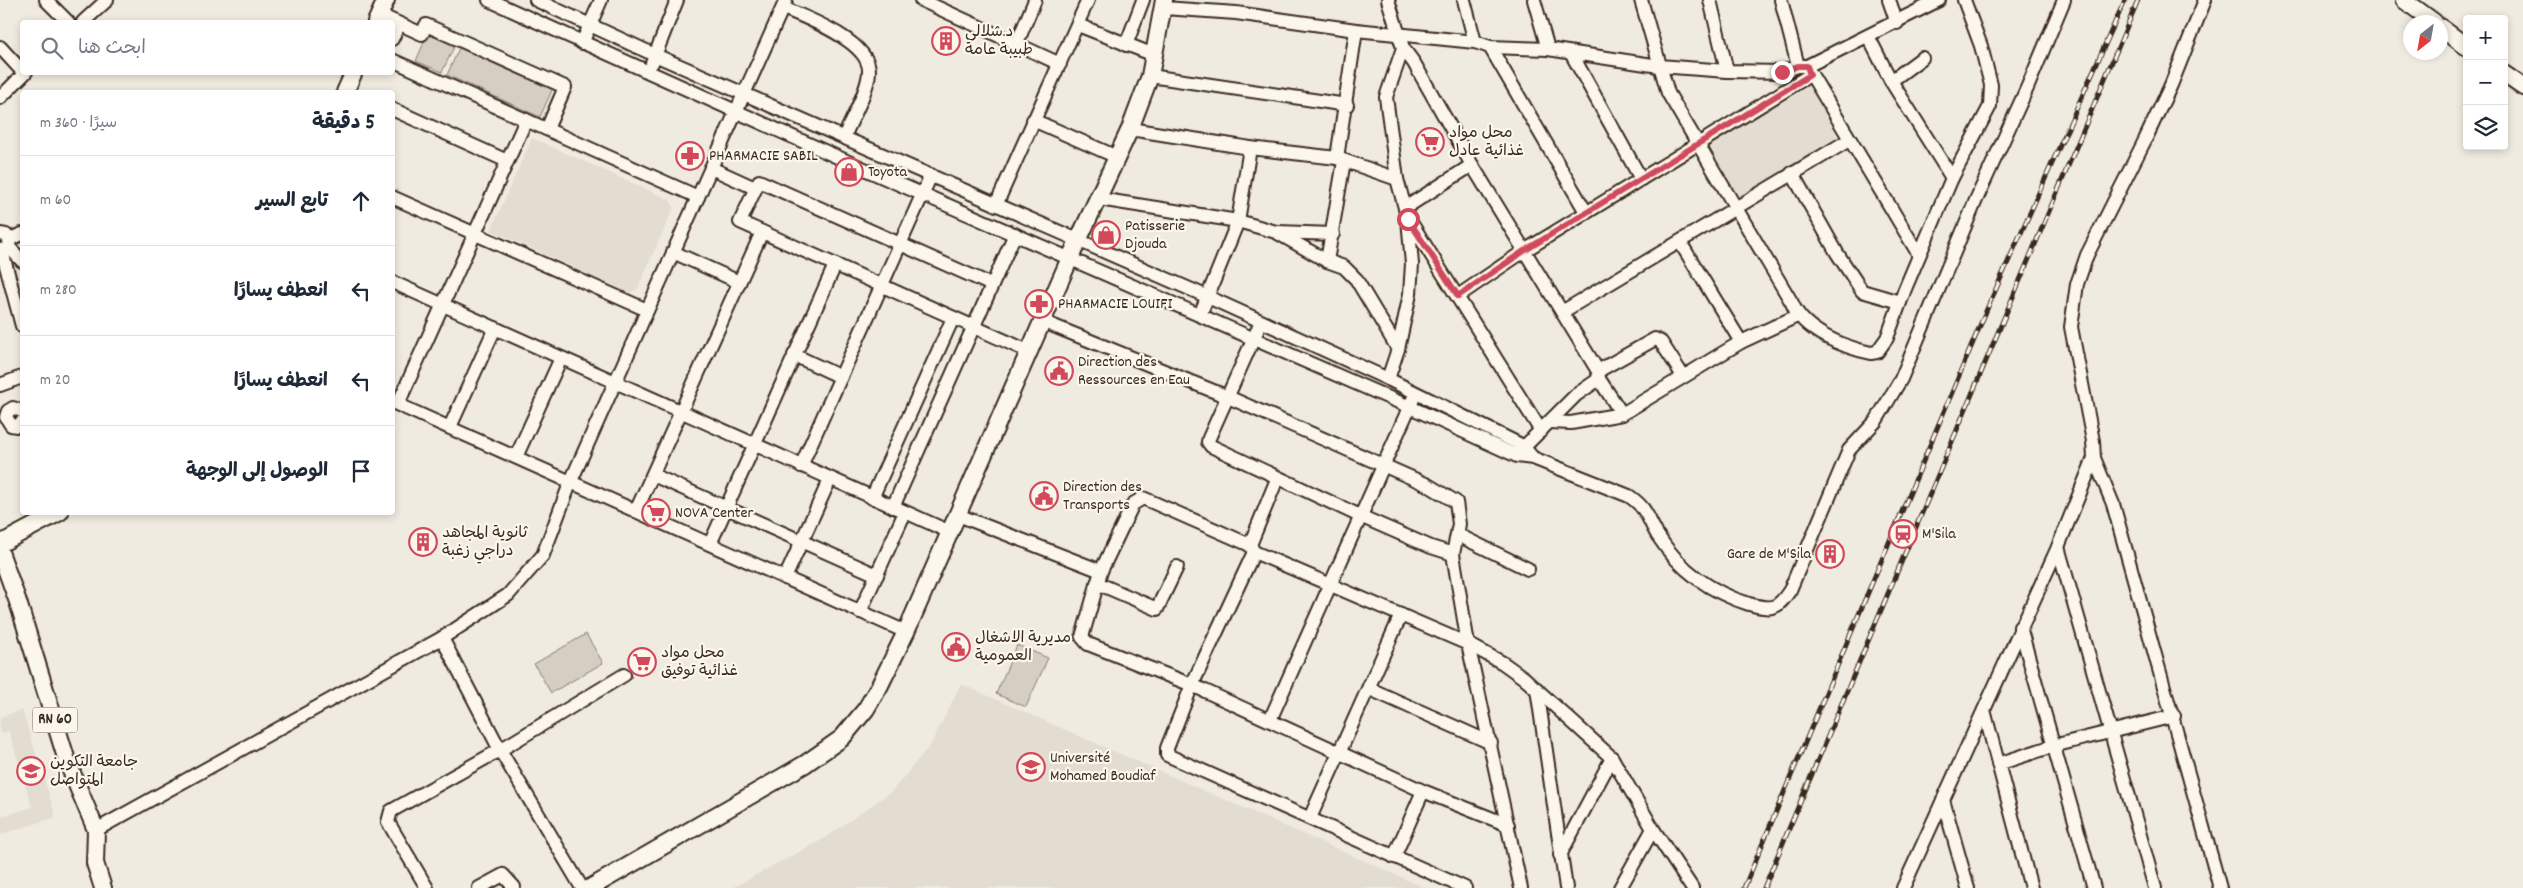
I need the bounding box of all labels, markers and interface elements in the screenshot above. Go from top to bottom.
north arrow [2403,15,2448,60]
map controls [2463,15,2508,150]
button: + [2463,15,2508,60]
search box [20,20,395,75]
place label: د.شلالي طبيبة عامة [965,21,1033,62]
building icon: د.شلالي طبيبة عامة [931,26,961,56]
icon: search [38,34,66,62]
text: ابحث هنا [78,36,146,63]
button: − [2463,60,2508,105]
route end [1771,61,1794,84]
button: layers [2463,105,2508,150]
text: 5 دقيقة [312,109,375,139]
text: سيرًا · 360 m [40,112,117,135]
place label: محل مواد غذائية عادل [1449,122,1524,163]
supermarket icon: محل مواد غذائية عادل [1415,127,1445,157]
pharmacy icon: PHARMACIE SABIL [675,141,705,171]
place label: PHARMACIE SABIL [709,145,818,168]
shop icon: Toyota [834,157,864,187]
place label: Toyota [868,161,908,184]
icon: ahead [347,187,375,215]
text: 60 m [40,189,71,212]
text: تابع السير [256,189,328,216]
route start [1397,208,1420,231]
place label: Patisserie Djouda [1125,215,1185,256]
shop icon: Patisserie Djouda [1091,220,1121,250]
icon: left [347,277,375,305]
text: 280 m [40,279,77,302]
text: انعطف يسارًا [234,279,328,306]
pharmacy icon: PHARMACIE LOUIFI [1024,289,1054,319]
place label: PHARMACIE LOUIFI [1058,293,1172,316]
place label: Direction des Ressources en Eau [1078,351,1190,392]
public building icon: Direction des Ressources en Eau [1044,356,1074,386]
icon: left [347,367,375,395]
text: 20 m [40,369,70,392]
text: انعطف يسارًا [234,369,328,396]
icon: arrive [347,457,375,485]
text: الوصول إلى الوجهة [186,459,328,486]
place label: Direction des Transports [1063,476,1142,517]
public building icon: Direction des Transports [1029,481,1059,511]
supermarket icon: NOVA Center [641,498,671,528]
place label: NOVA Center [675,502,753,525]
station icon: M'Sila [1888,519,1918,549]
place label: ثانوية المجاهد دراجي زغبة [442,522,529,564]
place label: M'Sila [1922,523,1956,546]
building icon: ثانوية المجاهد دراجي زغبة [408,527,438,557]
building icon: Gare de M'Sila [1815,539,1845,569]
place label: Gare de M'Sila [1727,543,1811,566]
place label: مديرية الاشغال العمومية [975,627,1071,668]
public building icon: مديرية الاشغال العمومية [941,632,971,662]
place label: محل مواد غذائية توفيق [661,642,738,683]
supermarket icon: محل مواد غذائية توفيق [627,647,657,677]
road number: RN 60 [32,708,78,732]
place label: Université Mohamed Boudiaf [1050,747,1156,788]
place label: جامعة التكوين المتواصل [50,751,138,792]
school or university icon: Université Mohamed Boudiaf [1016,752,1046,782]
school or university icon: جامعة التكوين المتواصل [16,756,46,786]

